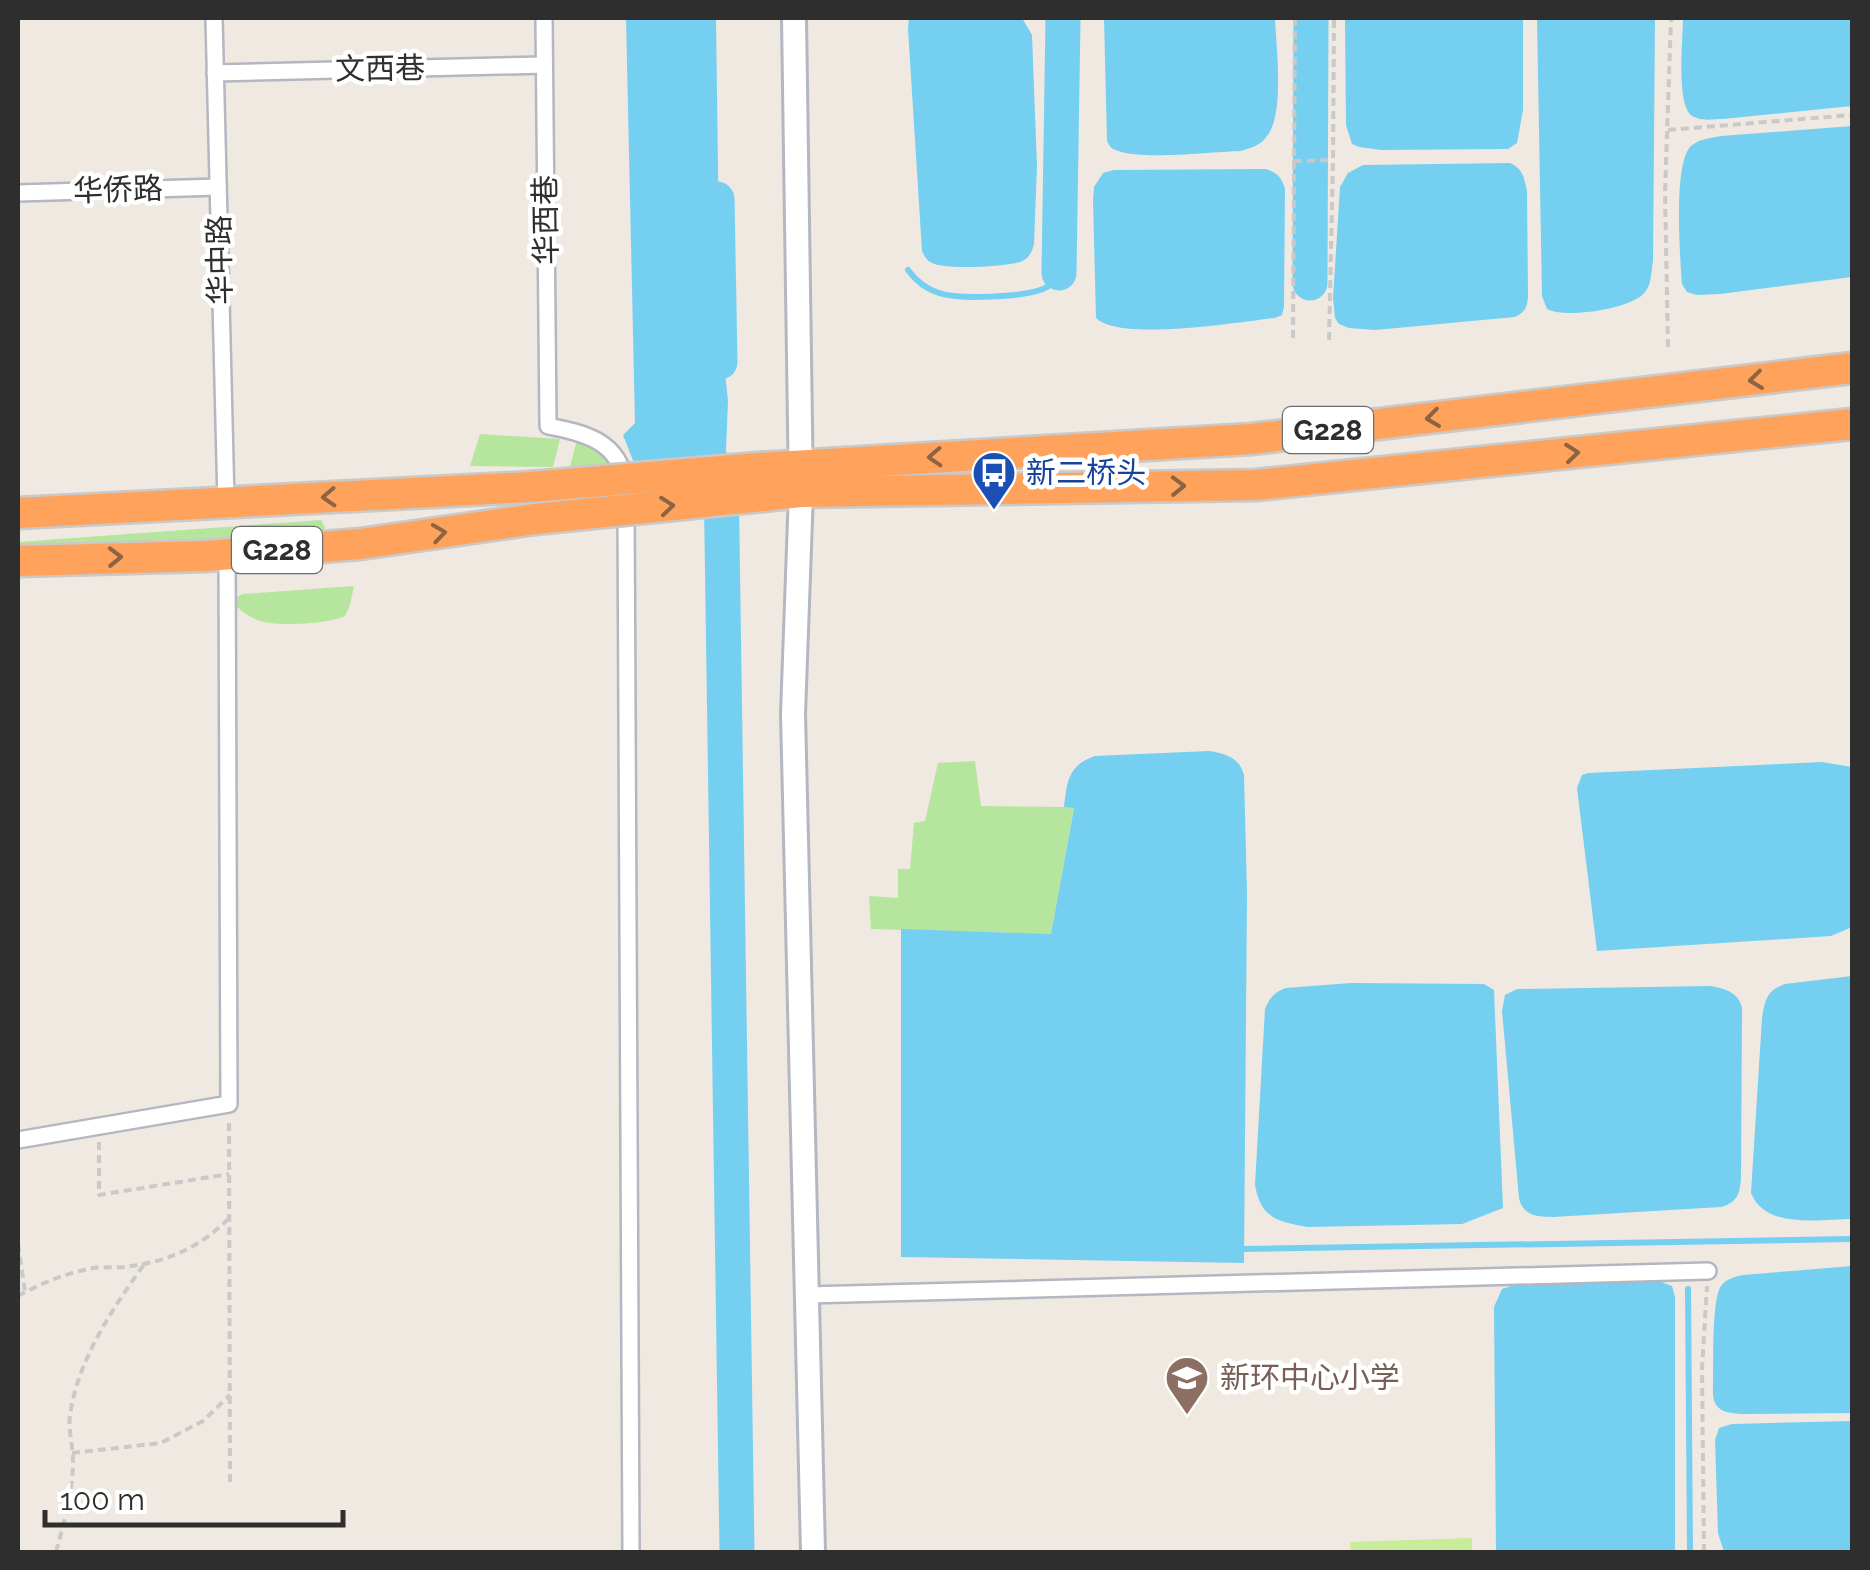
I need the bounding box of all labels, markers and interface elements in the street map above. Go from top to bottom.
street label: 文西巷 [335,50,425,87]
street label: 华侨路 [72,170,164,209]
street label: 华西巷 [527,175,564,265]
street label: 华中路 [201,215,238,305]
one-way arrow [1747,369,1763,390]
road number: G228 [1283,407,1373,453]
one-way arrow [1424,407,1440,428]
one-way arrow [1564,442,1580,464]
one-way arrow [926,446,942,467]
bus stop icon: 新二桥头 [971,450,1017,511]
place label: 新二桥头 [1026,455,1146,490]
one-way arrow [1172,475,1187,497]
one-way arrow [321,486,337,507]
one-way arrow [659,496,675,517]
one-way arrow [430,523,447,544]
road number: G228 [232,527,322,573]
one-way arrow [108,546,123,568]
school or university icon: 新环中心小学 [1164,1355,1210,1416]
place label: 新环中心小学 [1220,1360,1400,1395]
scale bar [45,1465,342,1527]
text: 100 m [60,1482,145,1517]

